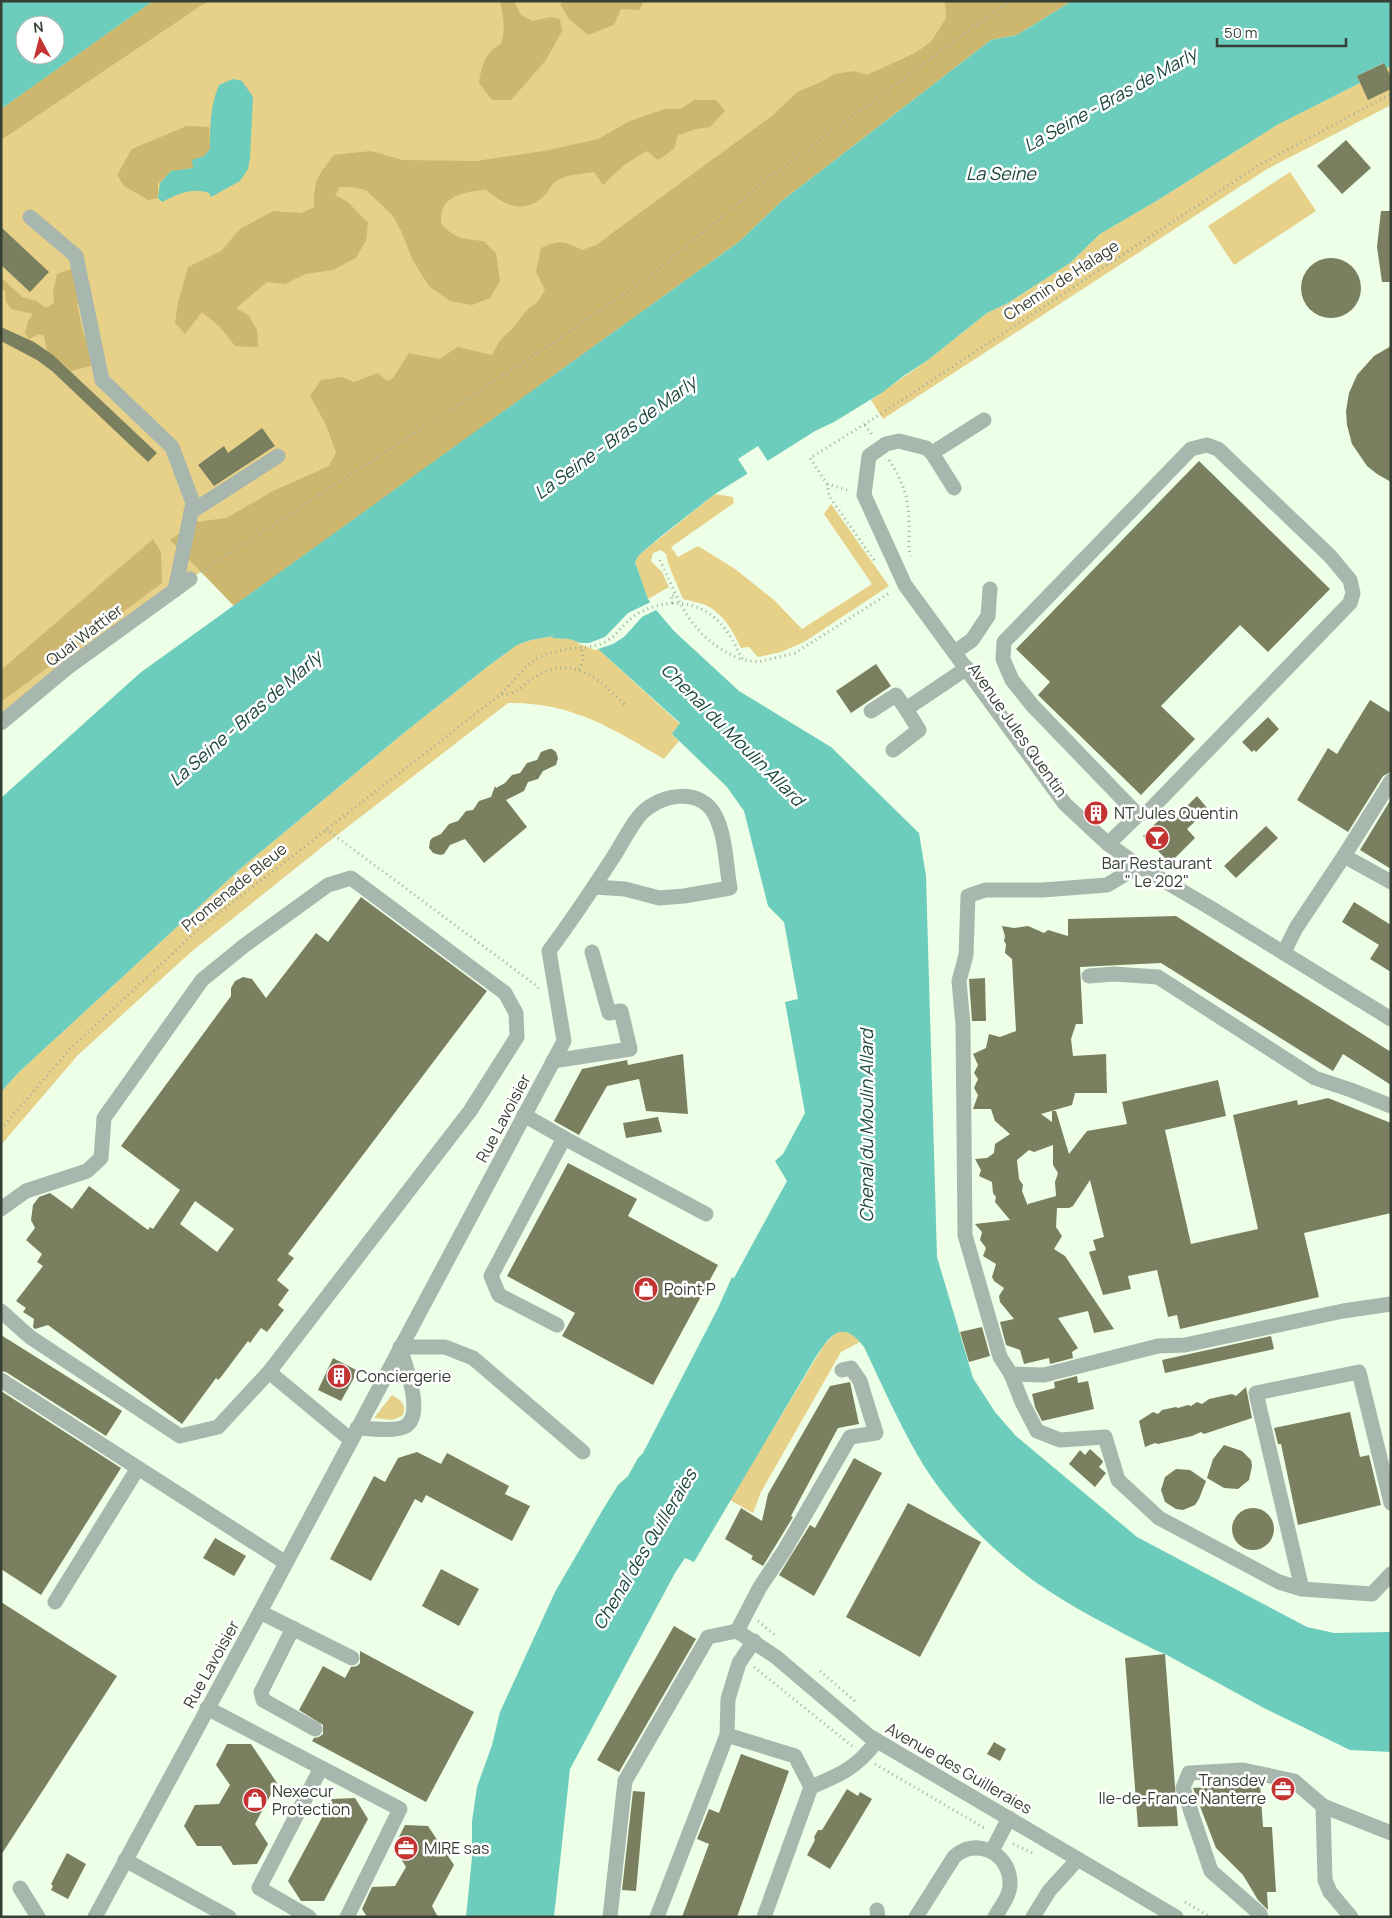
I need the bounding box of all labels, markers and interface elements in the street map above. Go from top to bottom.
north arrow [15,15,65,65]
scale bar [1217,15,1346,47]
text: N [32,17,45,37]
text: 50 m [1224,22,1258,43]
water label: La Seine - Bras de Marly [1019,40,1203,157]
water label: La Seine [966,161,1037,185]
street label: Chemin de Halage [999,234,1123,326]
water label: La Seine - Bras de Marly [529,369,703,504]
street label: Quai Wattier [41,599,127,671]
water label: La Seine - Bras de Marly [164,643,328,791]
water label: Chenal du Moulin Allard [656,657,811,812]
street label: Avenue Jules Quentin [963,659,1073,801]
building icon: NT Jules Quentin [1083,800,1109,826]
place label: NT Jules Quentin [1114,802,1238,824]
bar icon: Bar Restaurant " Le 202" [1144,825,1170,851]
street label: Promenade Bleue [177,838,291,936]
place label: Bar Restaurant " Le 202" [1102,852,1212,892]
water label: Chenal du Moulin Allard [854,1027,878,1223]
street label: Rue Lavoisier [470,1070,536,1166]
shop icon: Point P [633,1276,659,1302]
place label: Point P [664,1278,716,1300]
building icon: Conciergerie [326,1363,352,1389]
place label: Conciergerie [356,1365,451,1387]
water label: Chenal des Quilleraies [586,1463,702,1634]
street label: Rue Lavoisier [178,1616,244,1712]
street label: Avenue des Guilleraies [882,1717,1036,1819]
place label: Transdev Ile-de-France Nanterre [1098,1769,1266,1809]
office icon: Transdev Ile-de-France Nanterre [1270,1776,1296,1802]
place label: Nexecur Protection [272,1780,350,1820]
shop icon: Nexecur Protection [242,1787,268,1813]
office icon: MIRE sas [393,1835,419,1861]
place label: MIRE sas [424,1837,489,1859]

